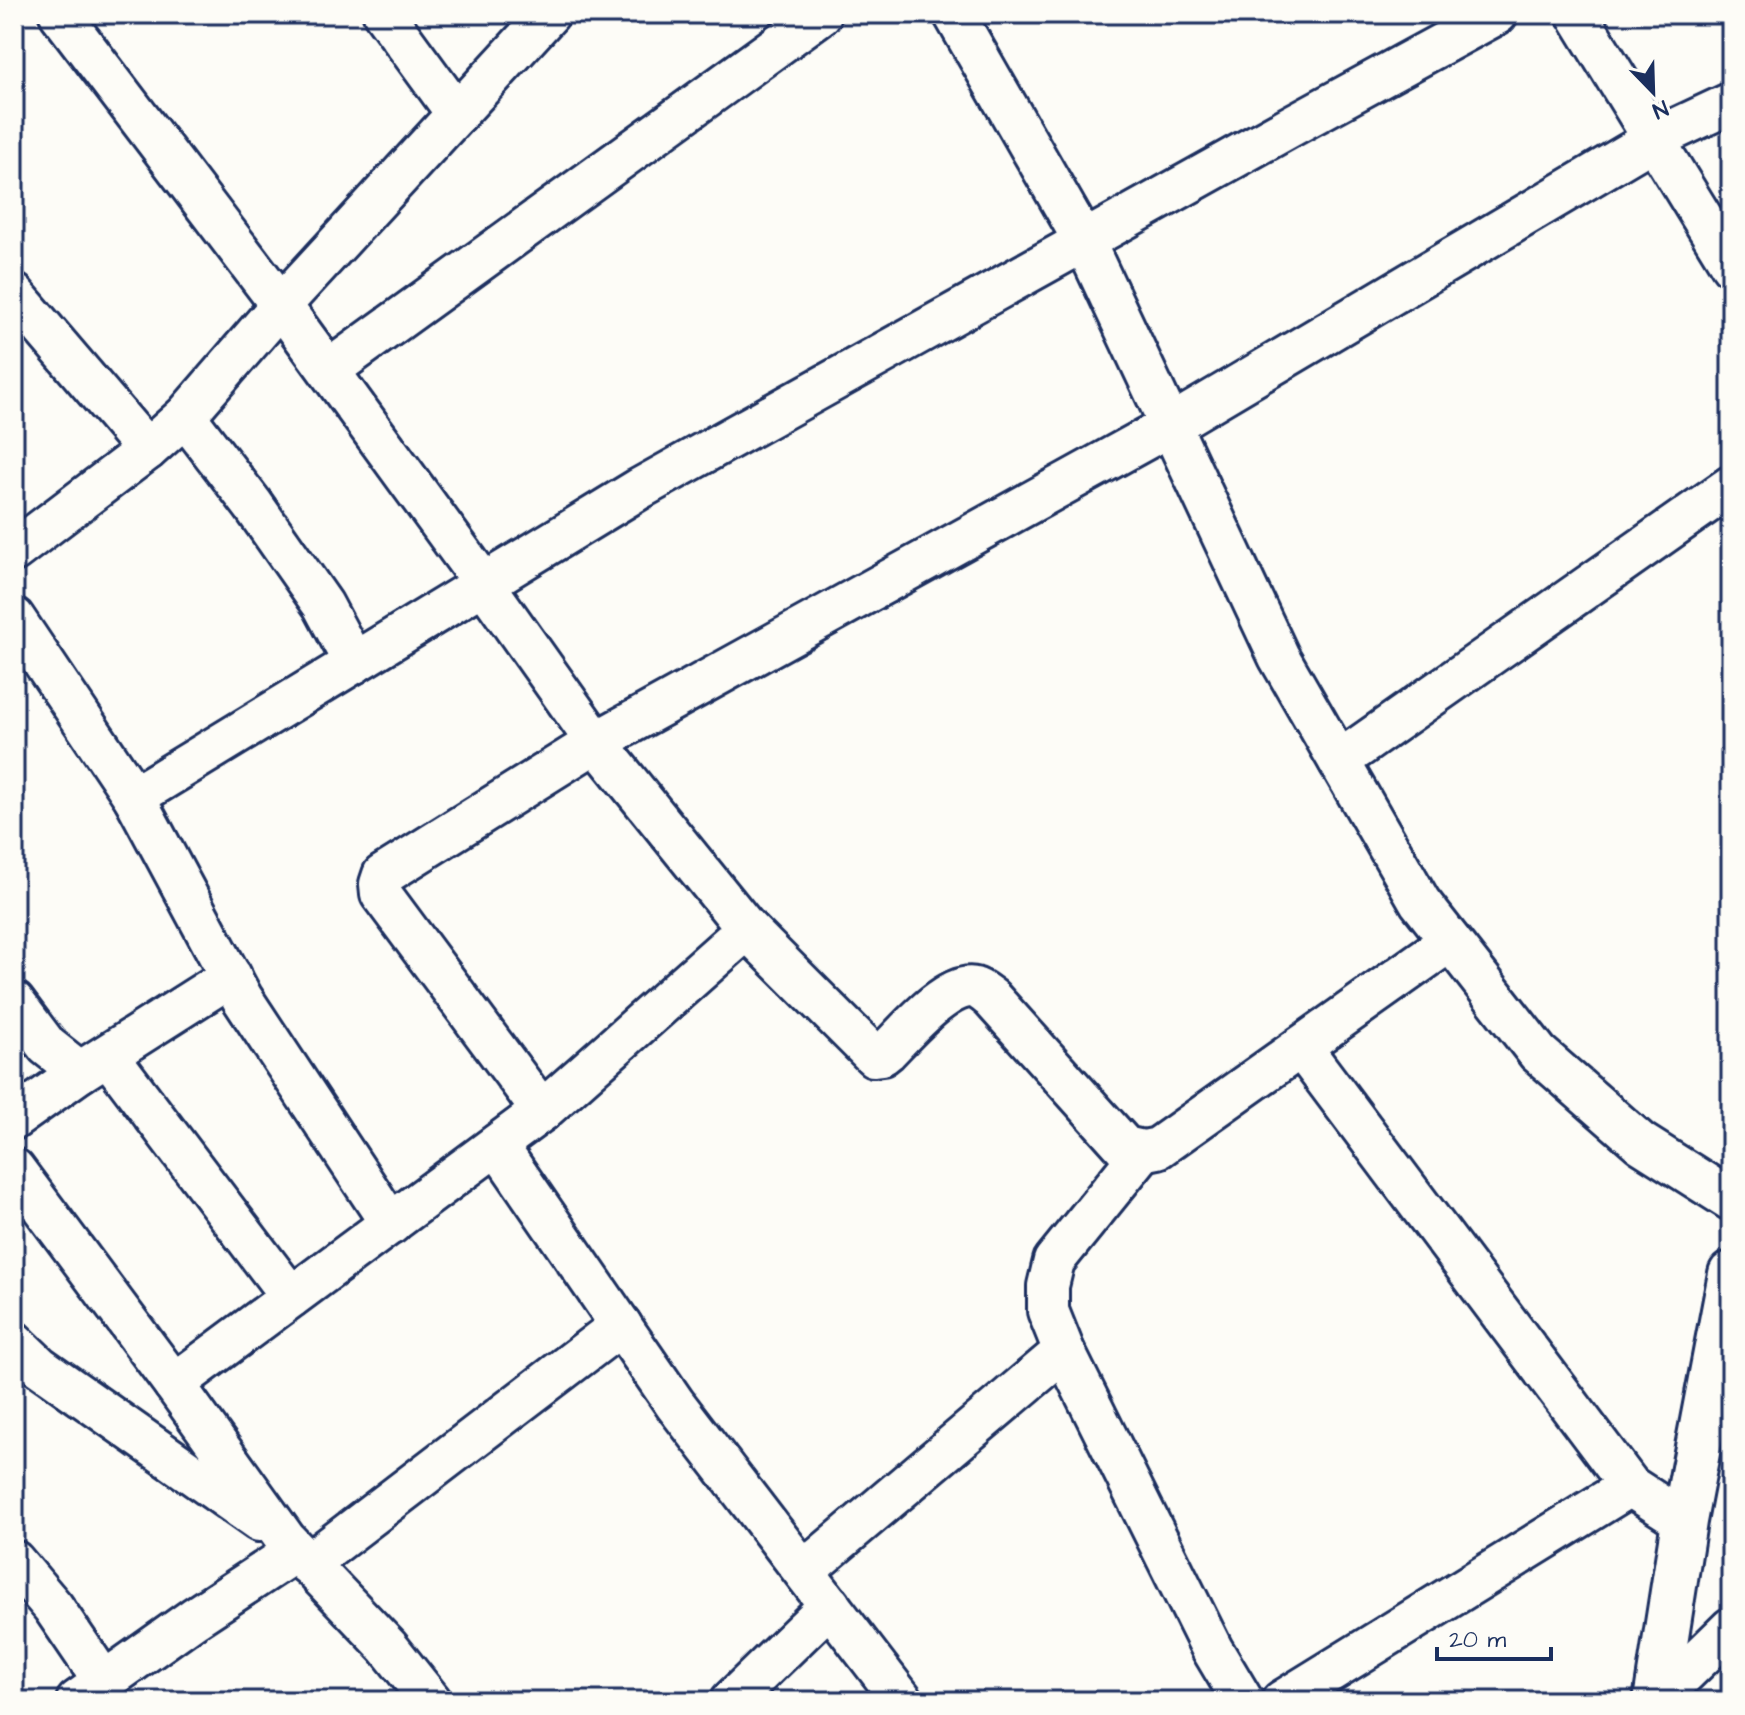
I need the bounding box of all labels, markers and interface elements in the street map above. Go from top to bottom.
north arrow [1613,52,1693,132]
text: N [1648,92,1673,126]
scale bar [1437,1611,1551,1661]
text: 20 m [1449,1623,1506,1657]

